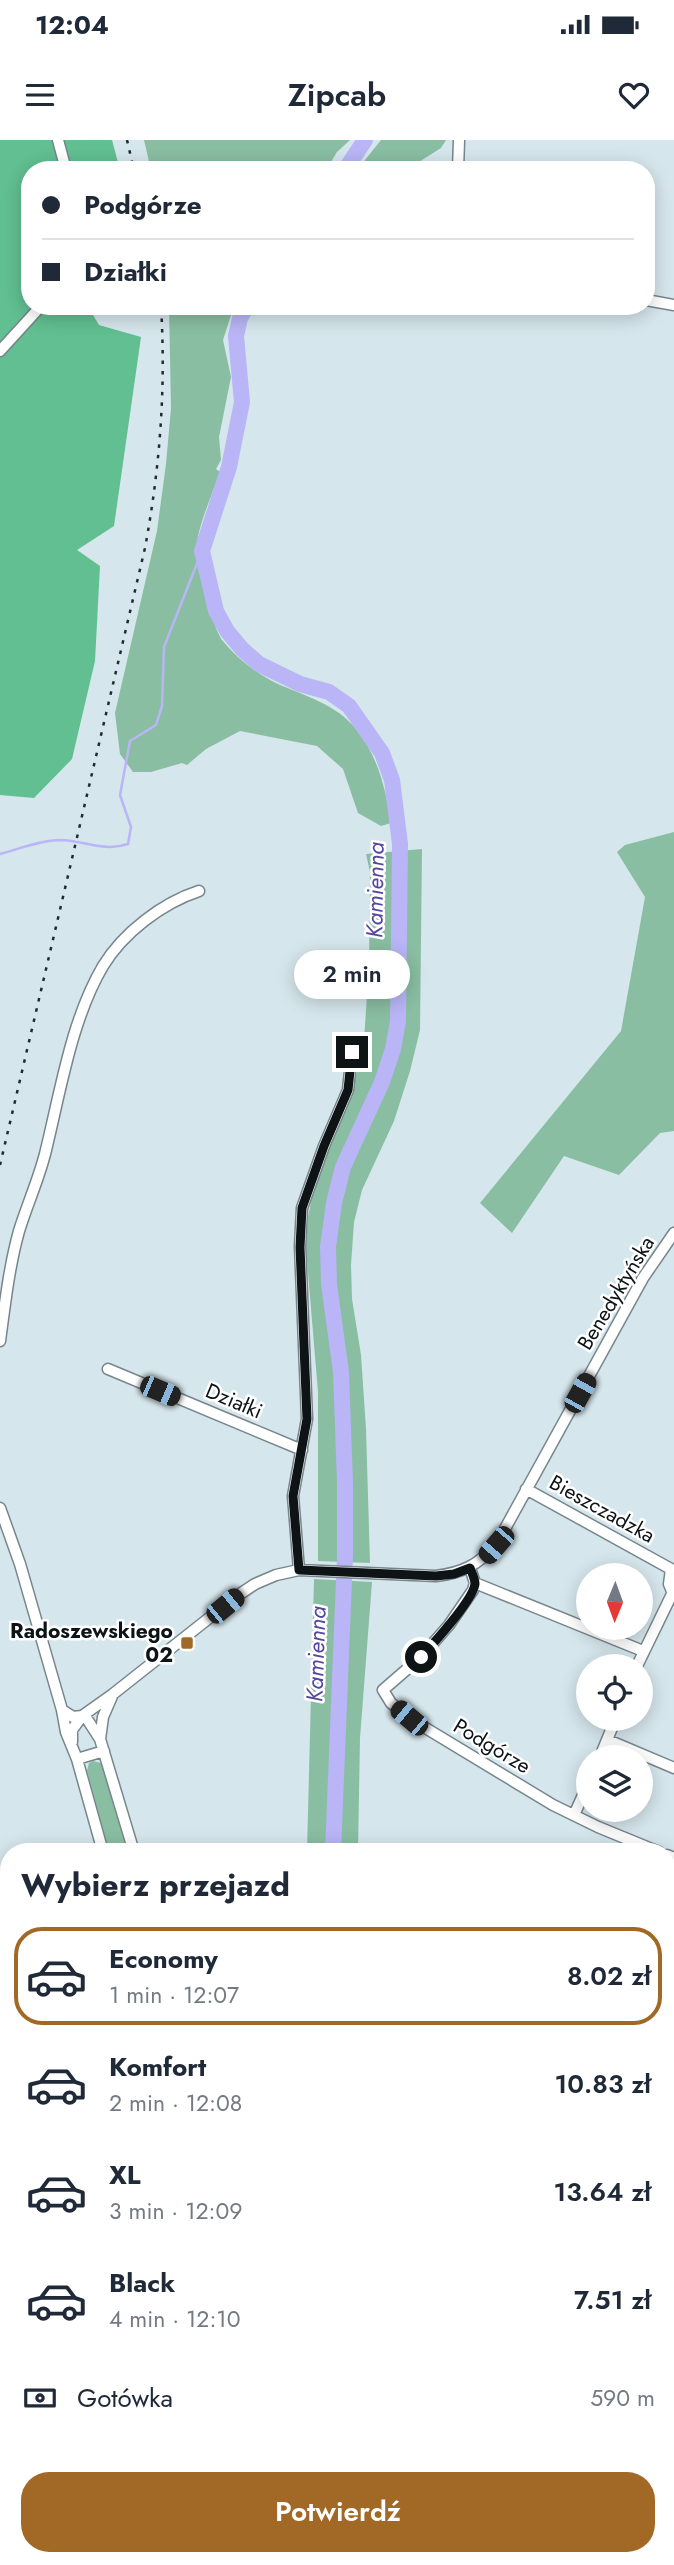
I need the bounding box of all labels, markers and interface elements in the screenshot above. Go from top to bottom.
text: 12:04 [35,6,109,44]
text: Zipcab [288,72,386,118]
icon: menu [21,76,59,114]
icon: heart [615,76,653,114]
text: Podgórze [84,186,202,224]
text: Działki [84,253,167,291]
water label: Kamienna [357,841,393,938]
callout: 2 min [294,950,410,1000]
text: 2 min [322,957,382,991]
route end [336,1036,368,1068]
street label: Benedyktyńska [570,1230,662,1356]
car [561,1370,600,1416]
car [137,1373,184,1409]
street label: Działki [201,1376,267,1426]
street label: Bieszczadzka [544,1468,660,1550]
car [475,1522,518,1568]
north arrow [576,1563,653,1640]
map controls [576,1563,653,1822]
car [203,1585,248,1627]
water label: Kamienna [297,1605,335,1703]
place label: Radoszewskiego 02 [10,1616,173,1670]
marker: Radoszewskiego 02 [179,1635,195,1651]
route start [405,1641,437,1673]
button: locate [576,1654,653,1731]
car [387,1696,432,1740]
street label: Podgórze [448,1711,537,1781]
button: layers [576,1745,653,1822]
text: Wybierz przejazd [21,1862,290,1908]
text: Economy [109,1940,218,1978]
icon: car [25,1945,88,2008]
text: 8.02 zł [567,1957,651,1995]
text: 1 min · 12:07 [109,1978,239,2012]
text: Komfort [109,2048,206,2086]
icon: car [25,2053,88,2116]
text: 10.83 zł [555,2065,651,2103]
text: 2 min · 12:08 [109,2086,242,2120]
text: XL [109,2156,141,2194]
icon: car [25,2161,88,2224]
text: 13.64 zł [553,2173,651,2211]
text: 3 min · 12:09 [109,2194,243,2228]
text: Black [109,2264,175,2302]
icon: car [25,2269,88,2332]
text: 7.51 zł [574,2281,651,2319]
text: 4 min · 12:10 [109,2302,241,2336]
icon: cash [21,2379,59,2417]
text: Gotówka [77,2379,173,2417]
text: 590 m [590,2381,655,2415]
button: Potwierdź [21,2472,655,2552]

